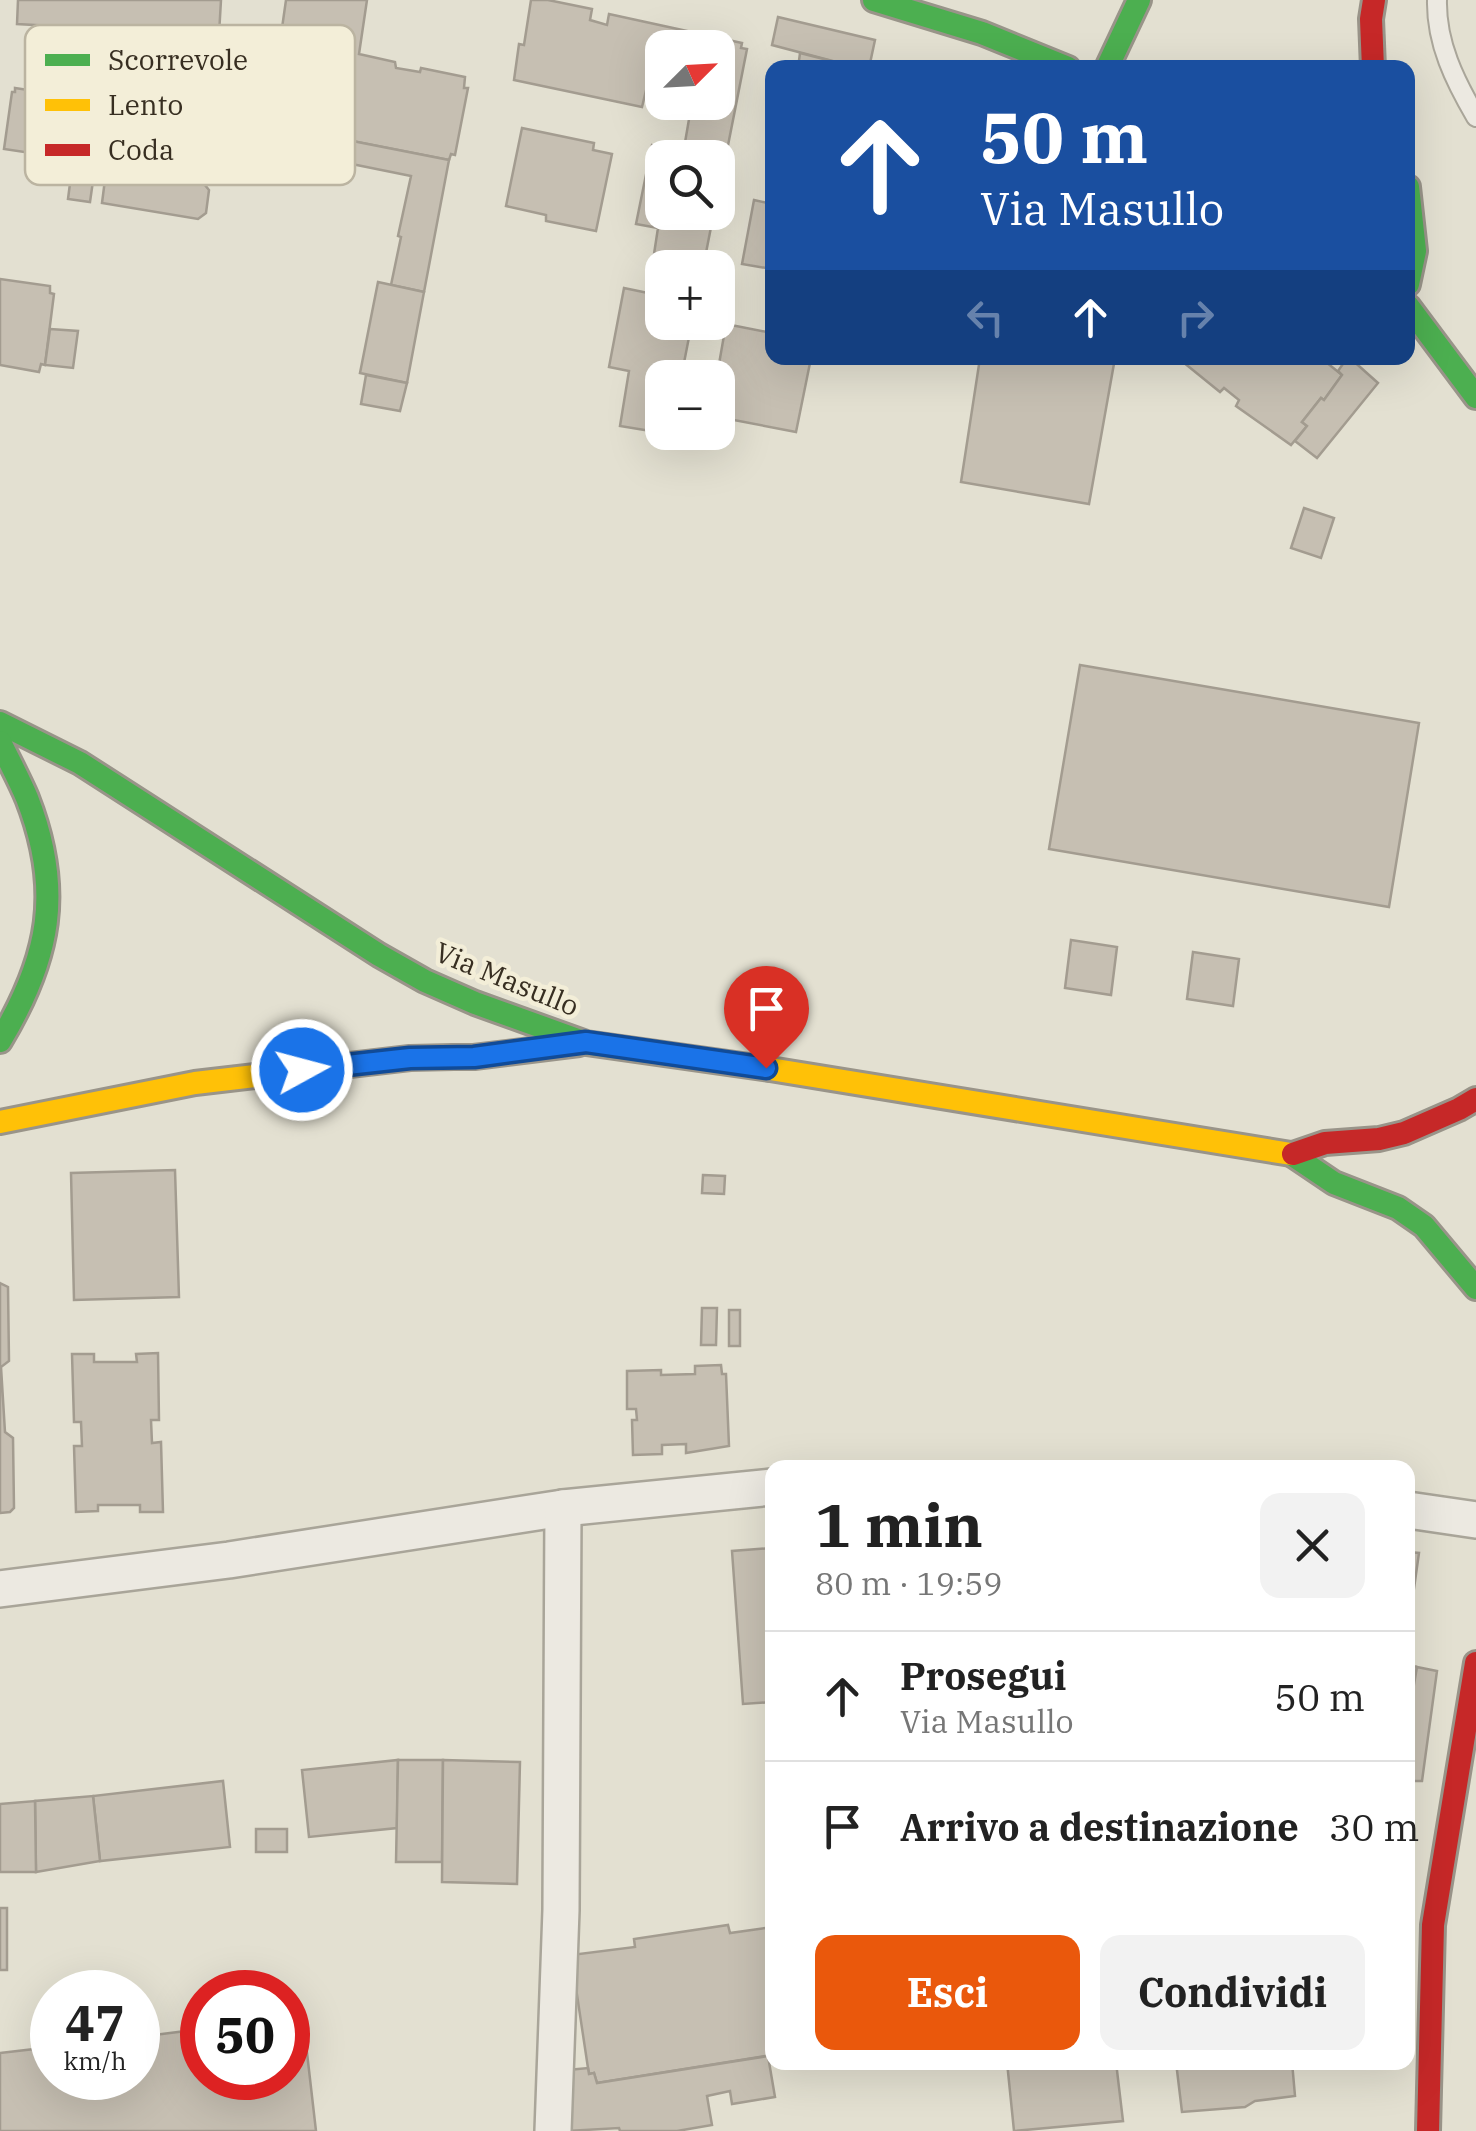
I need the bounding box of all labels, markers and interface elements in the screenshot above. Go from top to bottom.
legend [25,25,355,185]
north arrow [645,30,735,120]
map controls [645,30,735,450]
text: Scorrevole [108,41,248,78]
text: Lento [108,86,183,123]
text: 50 m [980,91,1148,182]
icon: ahead [815,100,945,230]
text: Coda [108,131,174,168]
button: search [645,140,735,230]
text: Via Masullo [980,179,1224,237]
button: + [645,250,735,340]
icon: left [958,290,1013,345]
icon: ahead [1063,290,1118,345]
icon: right [1168,290,1223,345]
button: − [645,360,735,450]
street label: Via Masullo [430,933,585,1024]
pin [724,966,809,1069]
icon: arrive [739,981,794,1036]
position arrow [250,1018,354,1122]
text: 1 min [815,1485,983,1564]
button: close [1260,1493,1365,1598]
text: 80 m · 19:59 [815,1562,1003,1604]
text: Prosegui [900,1651,1067,1700]
icon: ahead [815,1669,870,1724]
text: 50 m [1274,1672,1365,1721]
text: Via Masullo [900,1700,1074,1742]
icon: arrive [815,1799,870,1854]
text: Arrivo a destinazione [900,1802,1299,1851]
text: 30 m [1329,1802,1419,1851]
button: Esci [815,1935,1080,2050]
button: Condividi [1100,1935,1365,2050]
speed limit sign: 50 [180,1970,310,2100]
text: 47 [65,1990,125,2055]
text: km/h [63,2044,127,2077]

